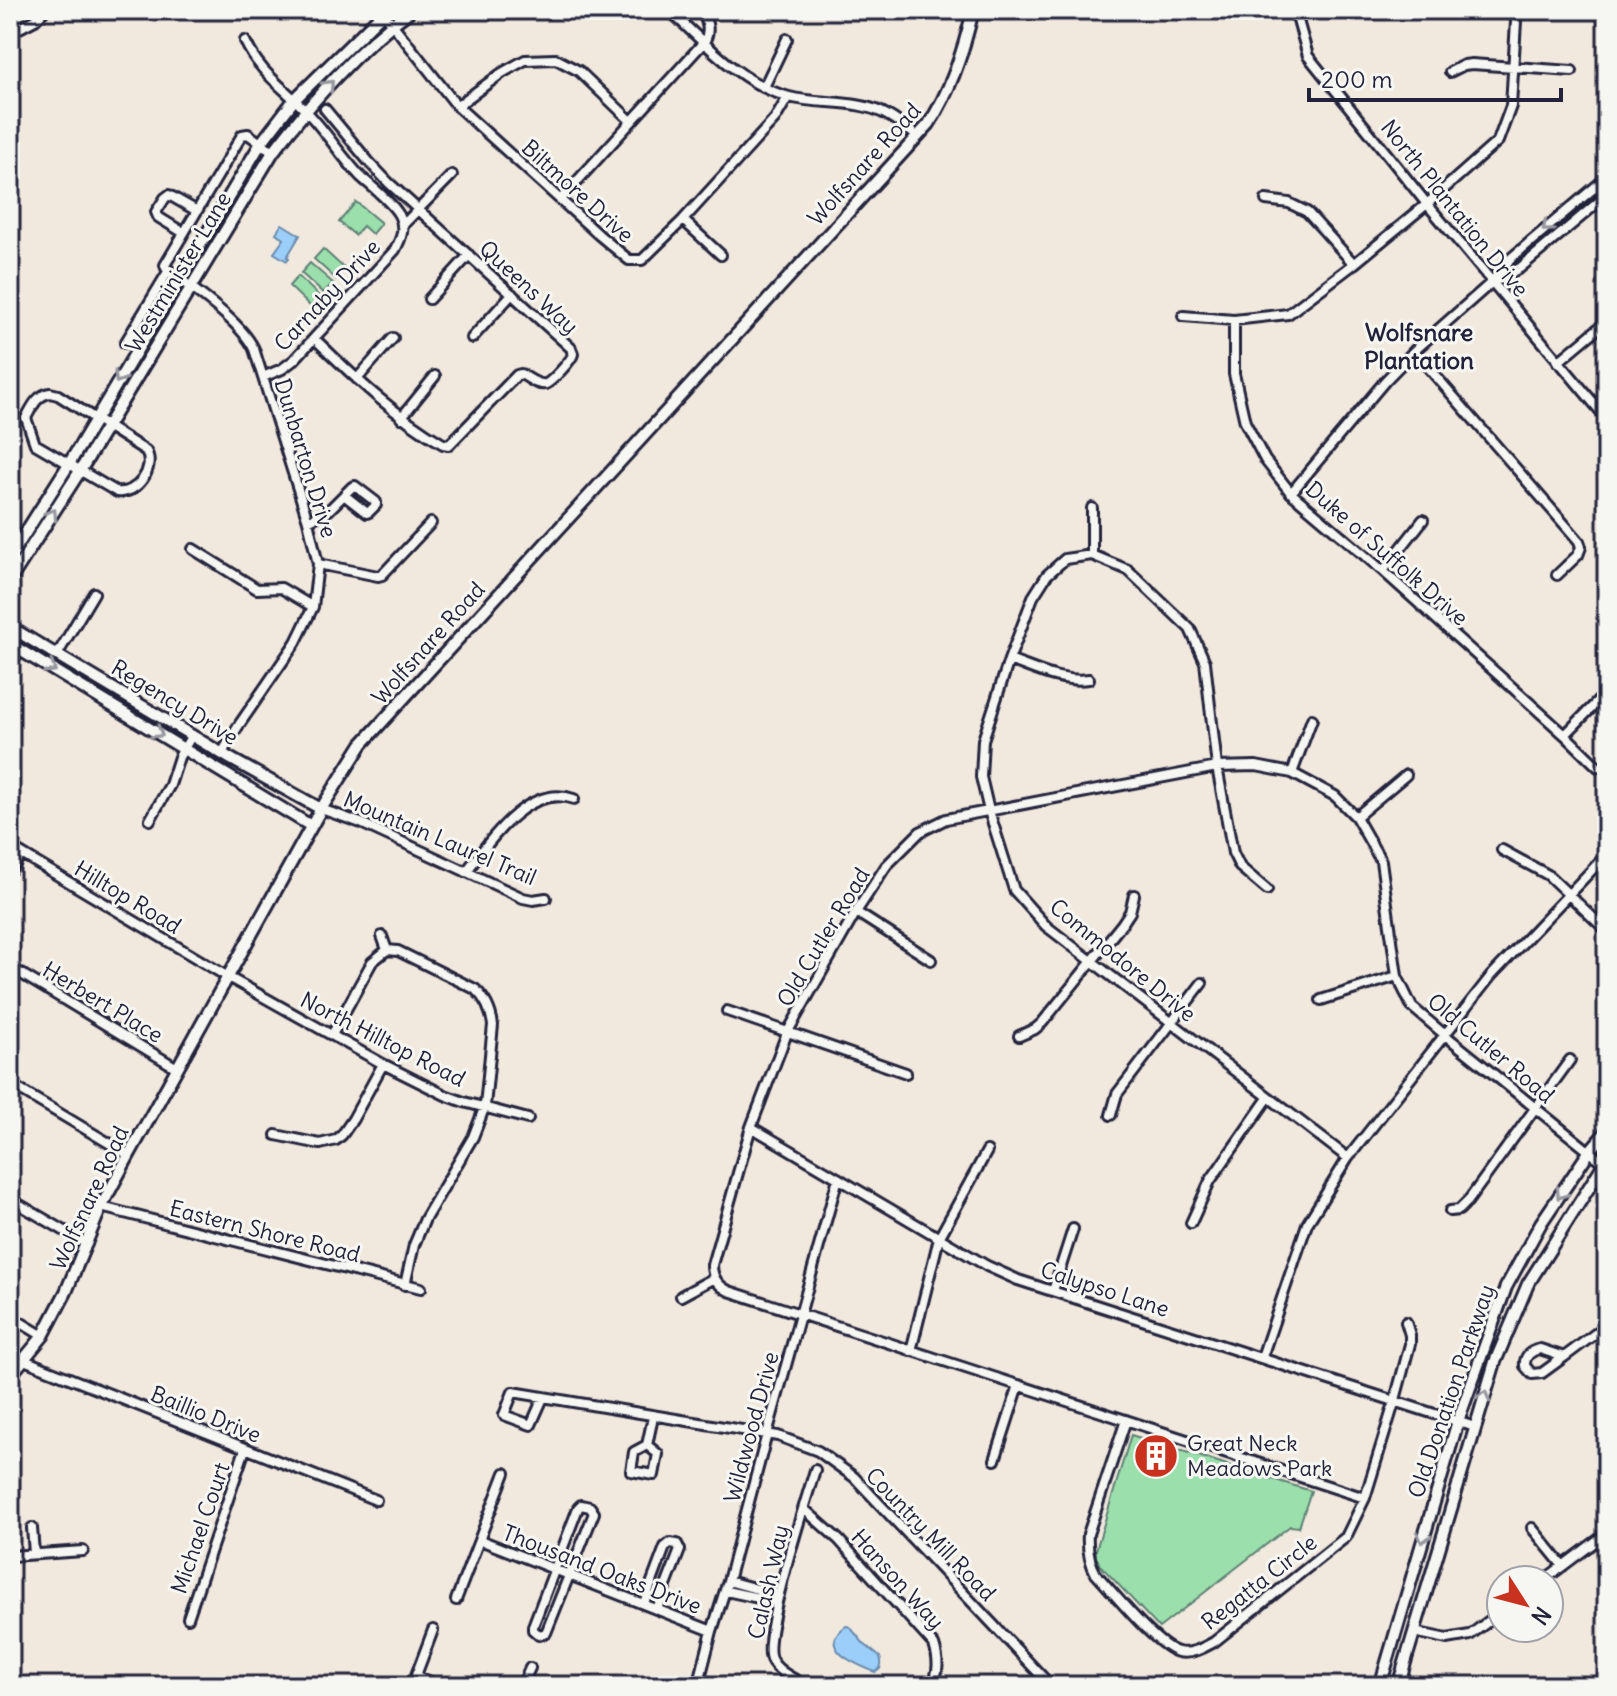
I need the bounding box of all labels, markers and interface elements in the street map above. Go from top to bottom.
scale bar [1309,52,1561,102]
text: 200 m [1321,64,1393,94]
one-way arrow [320,79,334,94]
street label: Wolfsnare Road [801,97,927,231]
street label: North Plantation Drive [1375,114,1535,302]
street label: Biltmore Drive [516,133,640,249]
street label: Westminister Lane [119,187,237,357]
one-way arrow [1542,217,1556,232]
street label: Carnaby Drive [268,233,386,357]
street label: Queens Way [474,234,584,340]
district label: Wolfsnare Plantation [1364,317,1474,375]
one-way arrow [113,369,129,383]
street label: Dunbarton Drive [269,375,343,541]
street label: Duke of Suffolk Drive [1300,475,1474,631]
one-way arrow [43,509,58,523]
street label: Wolfsnare Road [365,576,491,710]
street label: Regency Drive [106,653,244,751]
one-way arrow [42,658,57,674]
one-way arrow [149,723,164,738]
street label: Mountain Laurel Trail [339,785,541,891]
street label: Hilltop Road [69,854,187,940]
street label: Old Cutler Road [771,862,875,1012]
street label: Commodore Drive [1044,892,1202,1028]
street label: Herbert Place [38,955,168,1049]
street label: North Hilltop Road [296,985,470,1093]
street label: Old Cutler Road [1422,987,1560,1109]
street label: Wolfsnare Road [43,1121,135,1275]
one-way arrow [1556,1185,1571,1200]
street label: Eastern Shore Road [167,1194,363,1268]
street label: Calypso Lane [1037,1255,1173,1323]
street label: Old Donation Parkway [1401,1281,1501,1501]
street label: Wildwood Drive [717,1349,785,1505]
street label: Baillio Drive [147,1379,265,1449]
one-way arrow [1475,1390,1491,1404]
place label: Great Neck Meadows Park [1187,1429,1332,1482]
building icon: Great Neck Meadows Park [1132,1432,1180,1480]
street label: Michael Court [164,1459,236,1597]
street label: Country Mill Road [860,1461,1002,1607]
street label: Thousand Oaks Drive [498,1518,706,1620]
street label: Calash Way [741,1522,795,1642]
street label: Hanson Way [846,1523,950,1635]
street label: Regatta Circle [1196,1528,1322,1636]
one-way arrow [1416,1530,1432,1544]
north arrow [1485,1564,1565,1644]
text: N [1525,1601,1557,1630]

